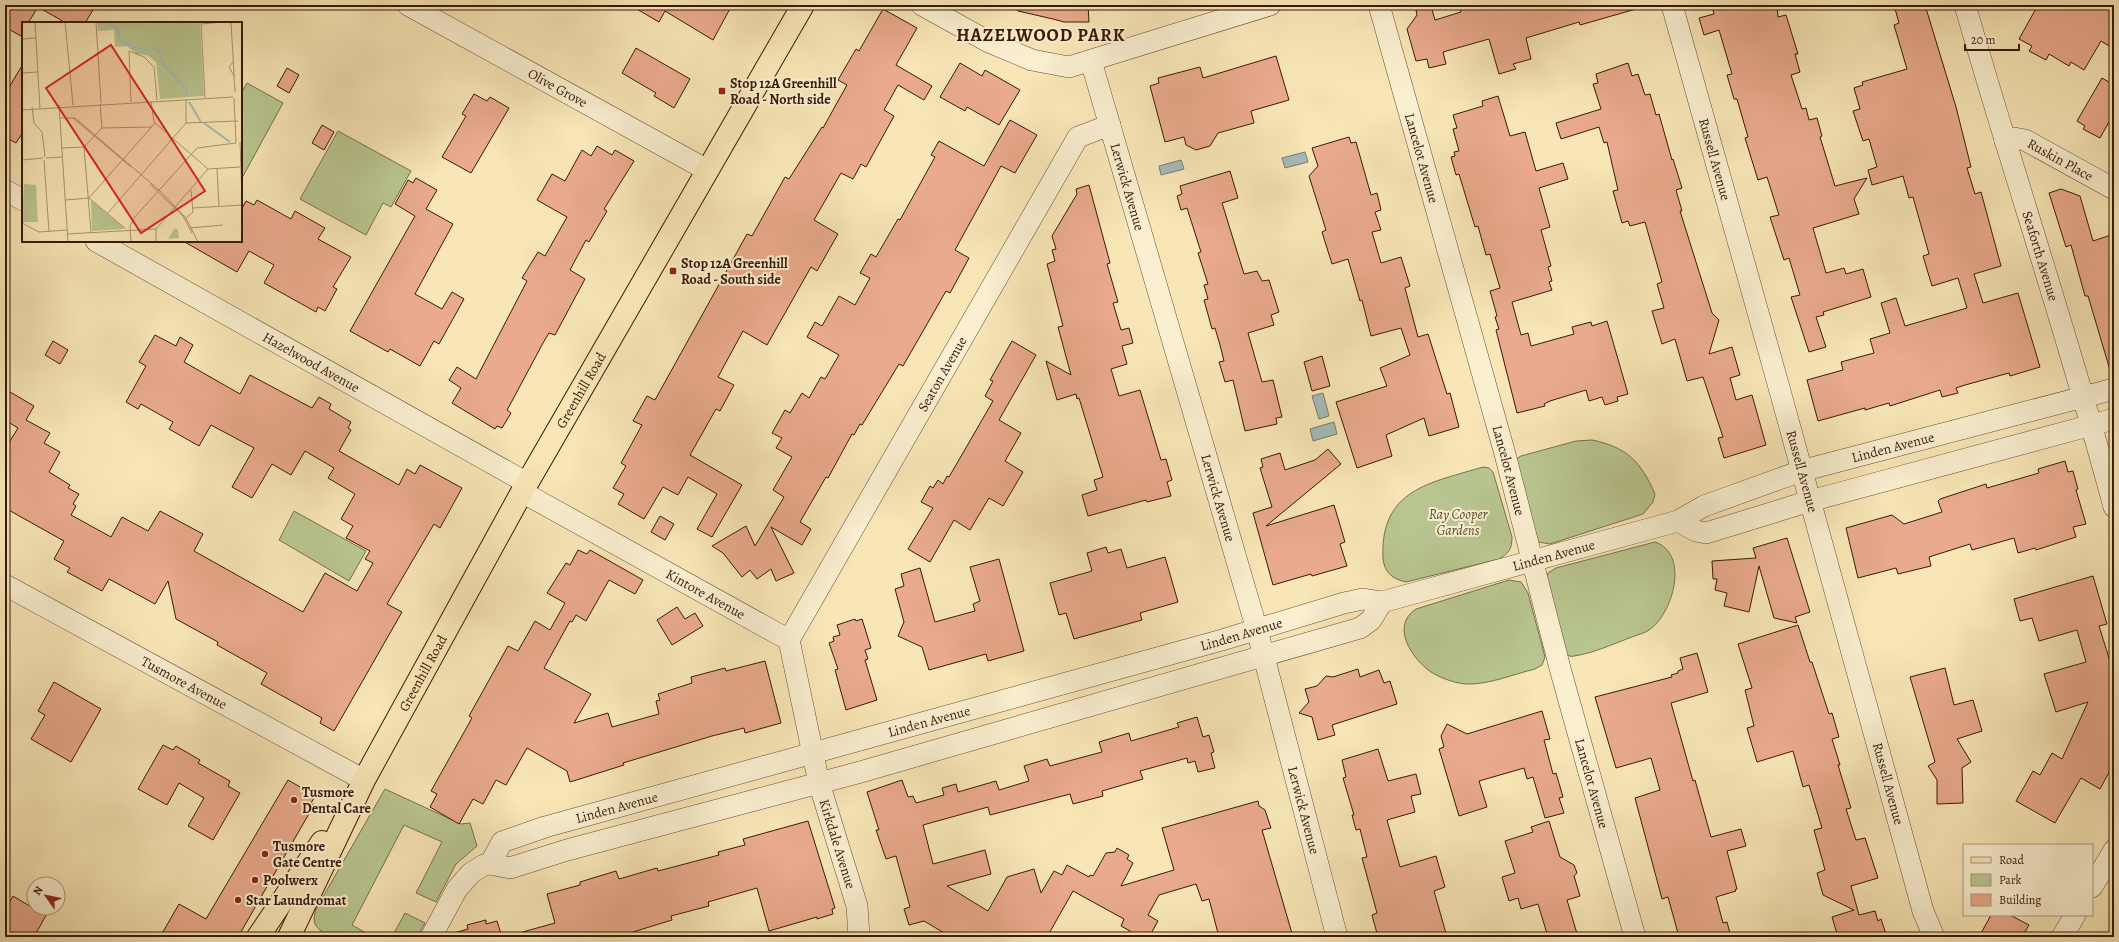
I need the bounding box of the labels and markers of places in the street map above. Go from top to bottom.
place label: Stop 12A Greenhill Road - North side [730,74,837,109]
marker: Stop 12A Greenhill Road - North side [717,86,727,96]
place label: Stop 12A Greenhill Road - South side [681,254,788,289]
marker: Stop 12A Greenhill Road - South side [668,266,678,276]
place label: Tusmore Dental Care [302,783,372,818]
marker: Tusmore Dental Care [289,795,299,805]
place label: Tusmore Gate Centre [273,837,342,872]
marker: Tusmore Gate Centre [260,849,270,859]
place label: Poolwerx [263,871,318,890]
marker: Poolwerx [250,875,260,885]
place label: Star Laundromat [246,891,347,910]
marker: Star Laundromat [233,895,243,905]

